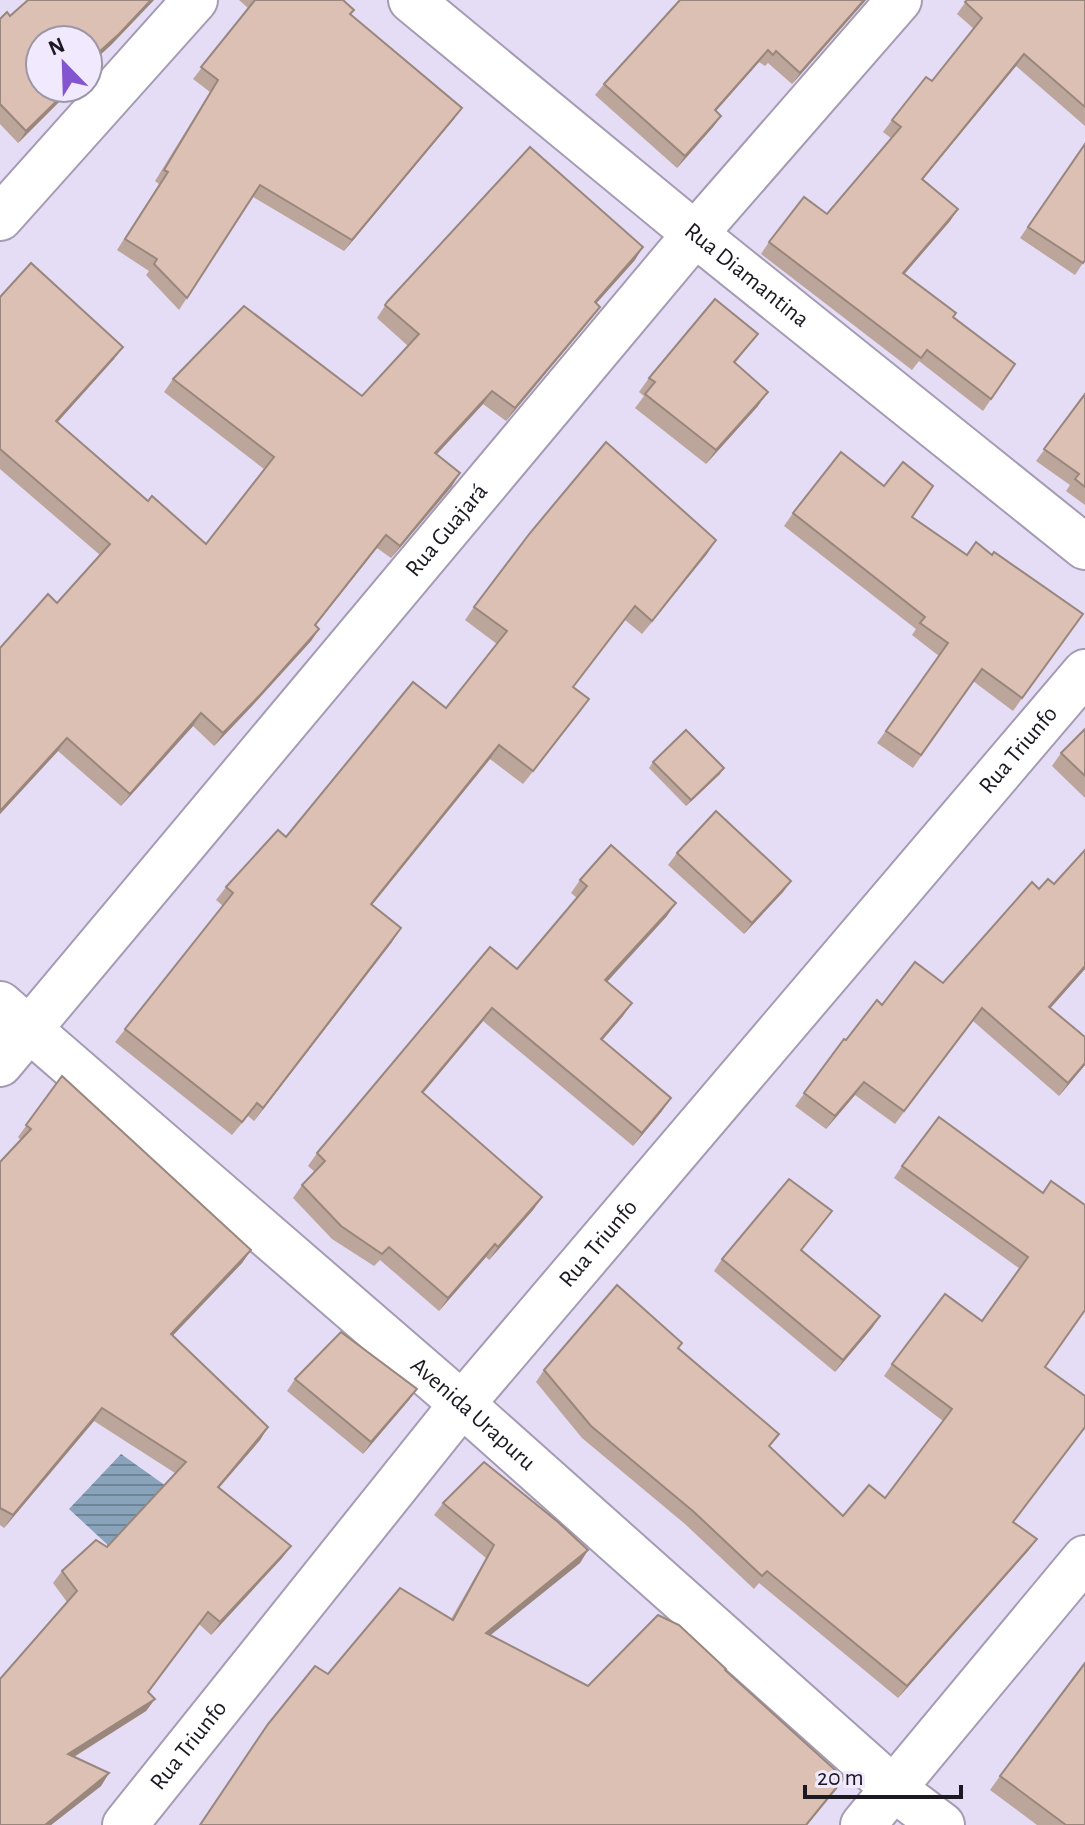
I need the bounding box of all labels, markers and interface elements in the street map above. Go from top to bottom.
north arrow [24,24,104,104]
text: N [45,33,68,60]
street label: Rua Diamantina [680,218,813,332]
street label: Rua Guajará [401,479,492,581]
street label: Rua Triunfo [975,702,1062,798]
street label: Rua Triunfo [555,1195,642,1292]
street label: Avenida Urapuru [406,1353,540,1475]
street label: Rua Triunfo [146,1696,231,1795]
scale bar [805,1749,961,1799]
text: 20 m [817,1766,864,1790]

